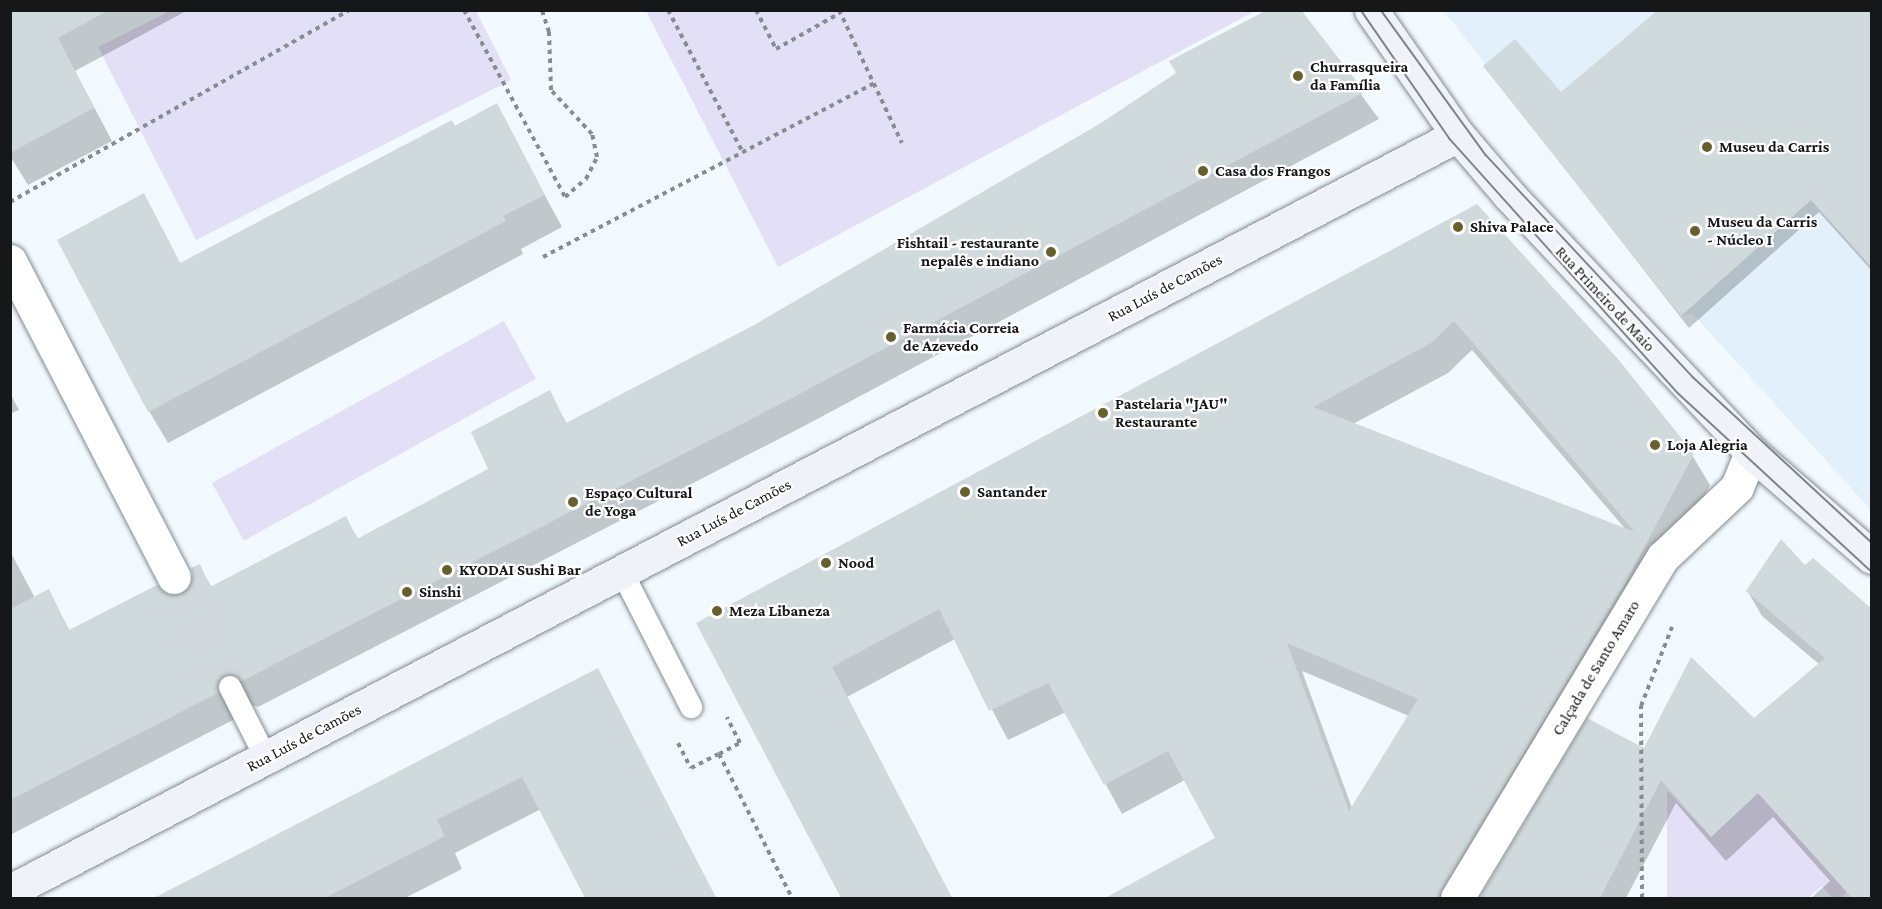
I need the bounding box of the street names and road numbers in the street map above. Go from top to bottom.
street label: Rua Primeiro de Maio [1551,242,1659,356]
street label: Rua Luís de Camões [1105,250,1225,326]
street label: Rua Luís de Camões [674,475,794,551]
street label: Calçada de Santo Amaro [1548,597,1644,739]
street label: Rua Luís de Camões [244,700,364,776]

